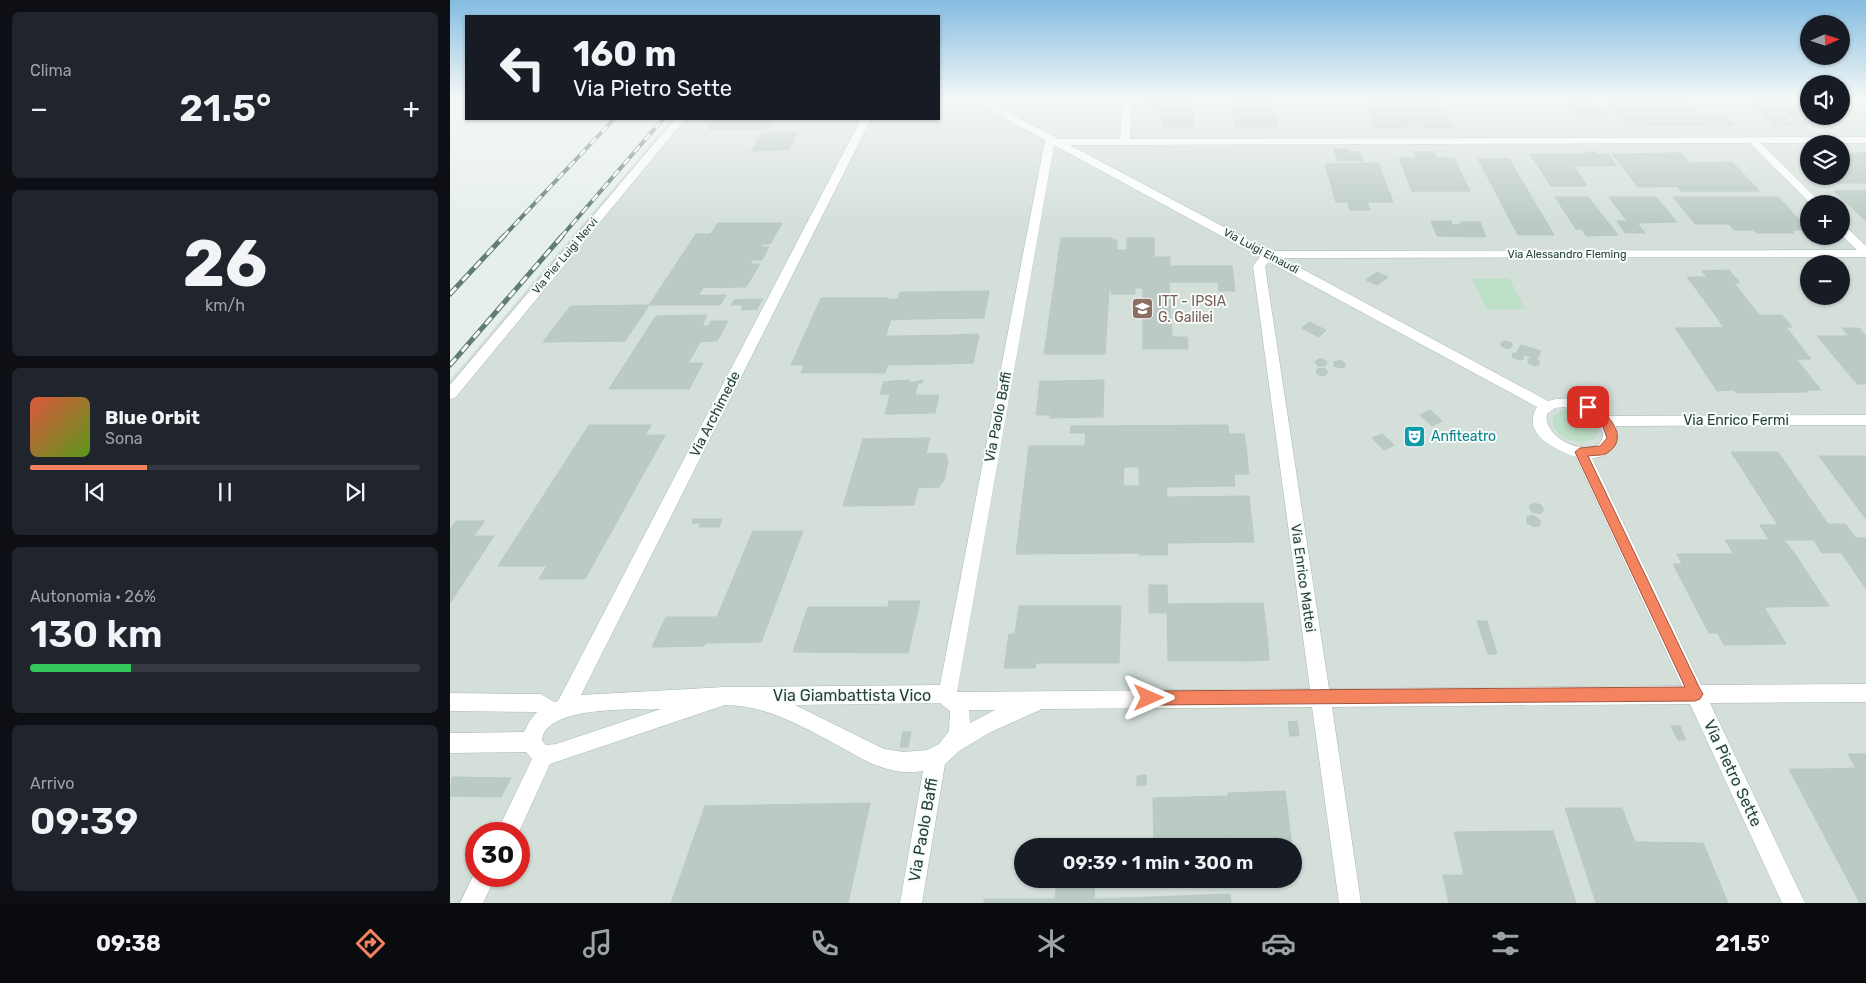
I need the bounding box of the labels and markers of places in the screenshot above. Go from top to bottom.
place label: ITT - IPSIA G. Galilei [1158,293,1227,326]
school or university icon: ITT - IPSIA G. Galilei [1130,297,1154,321]
pin [1567,386,1609,428]
theatre icon: Anfiteatro [1403,424,1427,448]
place label: Anfiteatro [1431,428,1496,445]

